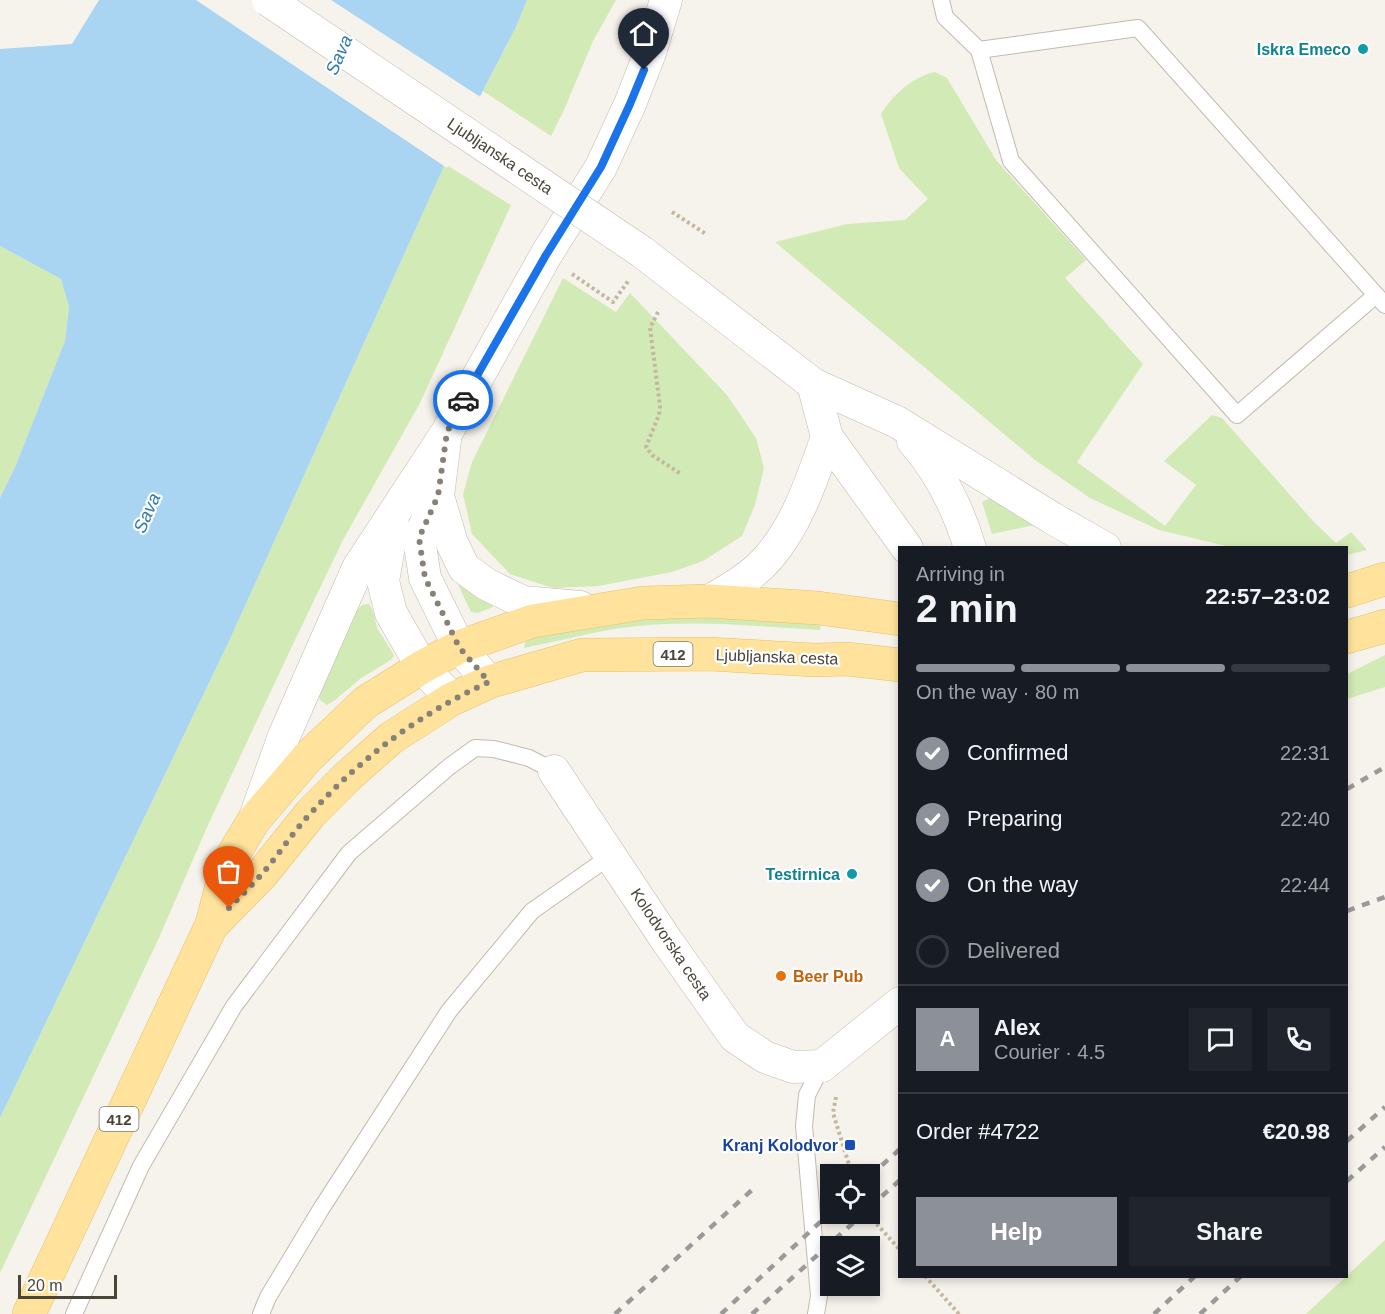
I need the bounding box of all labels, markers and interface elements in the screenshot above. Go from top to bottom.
pin [618,8,669,70]
icon: home [627,17,660,50]
water label: Sava [322,32,356,78]
place label: Iskra Emeco [1257,41,1351,58]
marker: Iskra Emeco [1356,42,1370,56]
street label: Ljubljanska cesta [444,115,556,197]
courier [433,370,493,430]
icon: car [447,384,480,417]
water label: Sava [130,490,164,536]
text: Arriving in [916,563,1005,585]
text: 22:57–23:02 [1205,584,1330,609]
text: 2 min [916,587,1018,630]
road number: 412 [654,642,692,666]
street label: Ljubljanska cesta [715,646,839,668]
text: On the way · 80 m [916,681,1079,703]
icon: check [916,737,949,770]
text: Confirmed [967,740,1068,765]
text: 22:31 [1280,742,1330,764]
icon: check [916,803,949,836]
text: Preparing [967,806,1062,831]
text: 22:40 [1280,808,1330,830]
pin [203,846,254,908]
icon: bag [212,855,245,888]
place label: Testirnica [766,866,840,883]
marker: Testirnica [845,867,859,881]
icon: check [916,869,949,902]
text: On the way [967,872,1078,897]
text: 22:44 [1280,874,1330,896]
street label: Kolodvorska cesta [627,885,715,1003]
text: Delivered [967,938,1060,963]
place label: Beer Pub [793,968,863,985]
marker: Beer Pub [774,969,788,983]
button: chat [1189,1008,1252,1071]
button: phone [1267,1008,1330,1071]
text: Alex [994,1015,1040,1040]
text: A [940,1026,955,1051]
text: Courier · 4.5 [994,1041,1105,1063]
road number: 412 [100,1107,138,1131]
text: Order #4722 [916,1119,1040,1144]
text: €20.98 [1263,1119,1330,1144]
place label: Kranj Kolodvor [722,1137,838,1154]
marker: Kranj Kolodvor [843,1138,857,1152]
map controls [820,1164,880,1296]
button: locate [820,1164,880,1224]
button: Help [916,1197,1117,1266]
button: Share [1129,1197,1330,1266]
button: layers [820,1236,880,1296]
scale bar [18,1272,117,1300]
text: 20 m [27,1277,63,1294]

